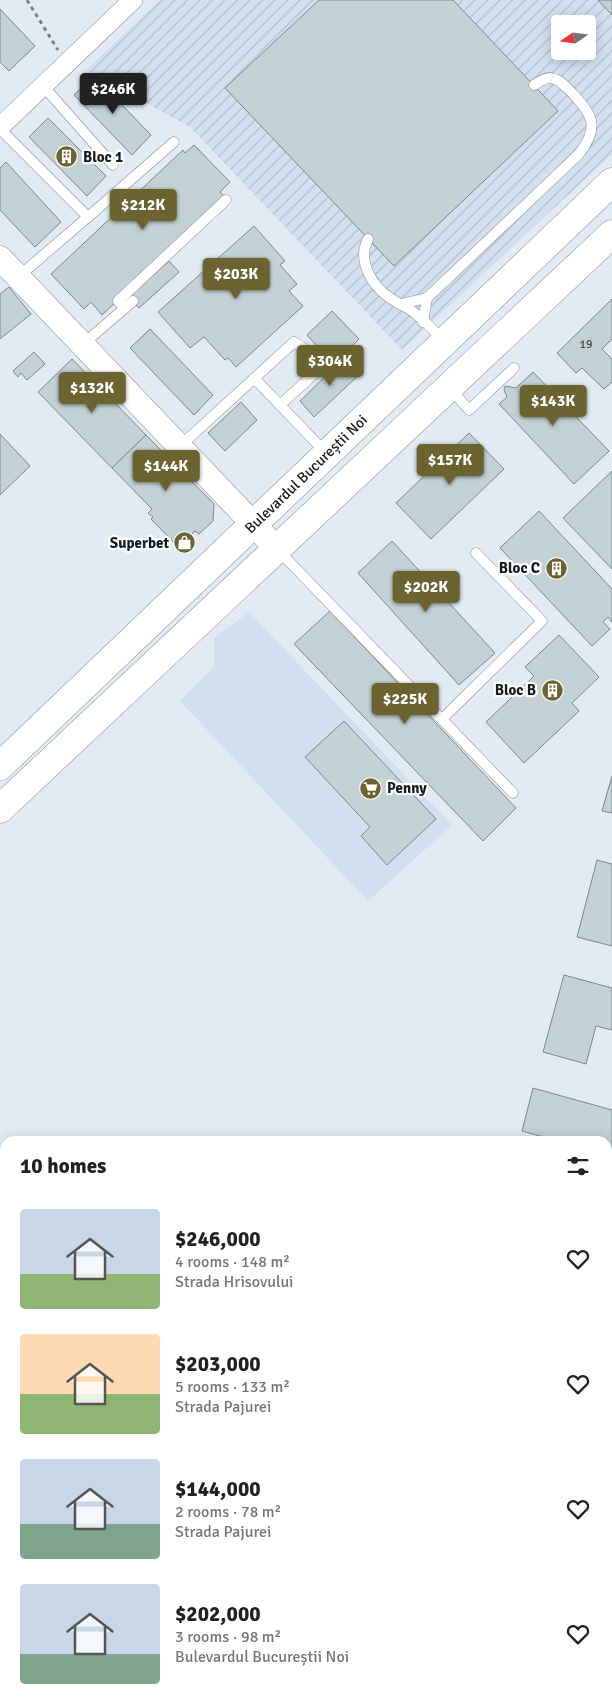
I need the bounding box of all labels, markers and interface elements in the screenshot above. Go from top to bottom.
north arrow [551,15,596,60]
map controls [551,15,596,60]
pin: $246K [78,72,148,115]
text: $246K [91,79,135,99]
building icon: Bloc 1 [55,145,79,169]
place label: Bloc 1 [83,148,123,166]
pin: $212K [108,188,178,231]
text: $212K [121,195,165,215]
pin: $203K [201,258,271,300]
text: $203K [214,264,258,284]
house number: 19 [580,337,592,352]
pin: $304K [295,344,365,387]
text: $304K [308,351,352,371]
pin: $132K [57,372,127,414]
text: $132K [70,378,114,398]
pin: $143K [518,384,588,427]
text: $143K [531,391,575,411]
street label: Bulevardul Bucureștii Noi [241,411,371,537]
pin: $157K [415,444,485,486]
pin: $144K [131,450,201,492]
text: $157K [428,450,472,470]
text: $144K [144,456,188,476]
shop icon: Superbet [173,531,197,555]
place label: Superbet [110,534,169,552]
building icon: Bloc C [544,556,568,580]
place label: Bloc C [499,559,540,577]
pin: $202K [391,570,461,613]
text: $202K [404,577,448,597]
building icon: Bloc B [540,678,564,702]
place label: Bloc B [495,681,536,699]
pin: $225K [370,682,440,725]
text: $225K [383,689,427,709]
supermarket icon: Penny [359,776,383,800]
place label: Penny [387,779,427,797]
icon: filters [564,1152,592,1180]
text: 10 homes [20,1153,106,1179]
text: $246,000 [175,1226,261,1252]
icon: home [60,1229,120,1289]
icon: heart [564,1245,592,1273]
text: 4 rooms · 148 m² [175,1252,290,1272]
text: Strada Hrisovului [175,1272,293,1292]
text: $203,000 [175,1351,261,1377]
icon: home [60,1354,120,1414]
icon: heart [564,1370,592,1398]
text: 5 rooms · 133 m² [175,1377,290,1397]
text: Strada Pajurei [175,1397,271,1417]
text: $144,000 [175,1476,261,1502]
icon: home [60,1479,120,1539]
icon: heart [564,1495,592,1523]
text: 2 rooms · 78 m² [175,1502,281,1522]
text: Strada Pajurei [175,1522,271,1542]
text: $202,000 [175,1601,261,1627]
icon: home [60,1604,120,1664]
icon: heart [564,1620,592,1648]
text: 3 rooms · 98 m² [175,1627,281,1647]
text: Bulevardul Bucureștii Noi [175,1647,349,1667]

